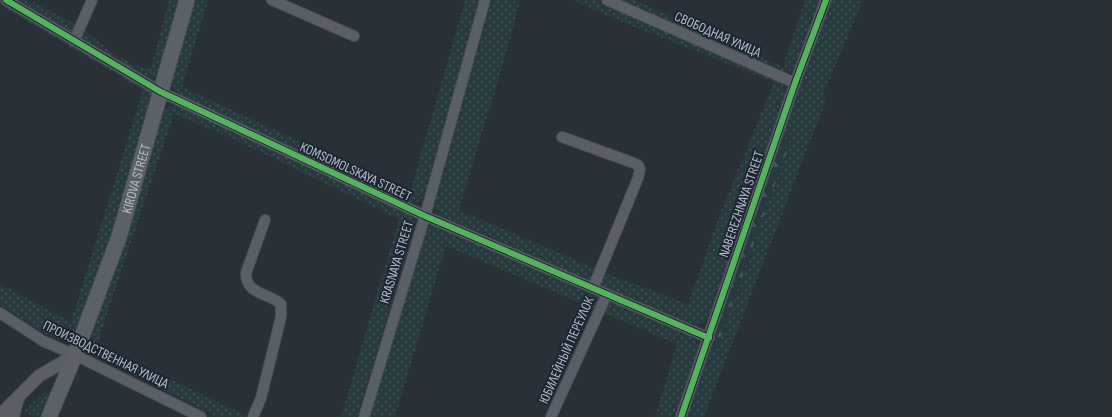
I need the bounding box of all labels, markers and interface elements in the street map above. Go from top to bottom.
street label: СВОБОДНАЯ УЛИЦА [672,8,765,62]
street label: KOMSOMOLSKAYA STREET [297,138,415,205]
street label: KIROVA STREET [118,142,154,215]
street label: NABEREZHNAYA STREET [715,148,768,260]
street label: KRASNAYA STREET [376,218,417,306]
street label: ЮБИЛЕЙНЫЙ ПЕРЕУЛОК [535,293,598,406]
street label: ПРОИЗВОДСТВЕННАЯ УЛИЦА [40,317,172,393]

